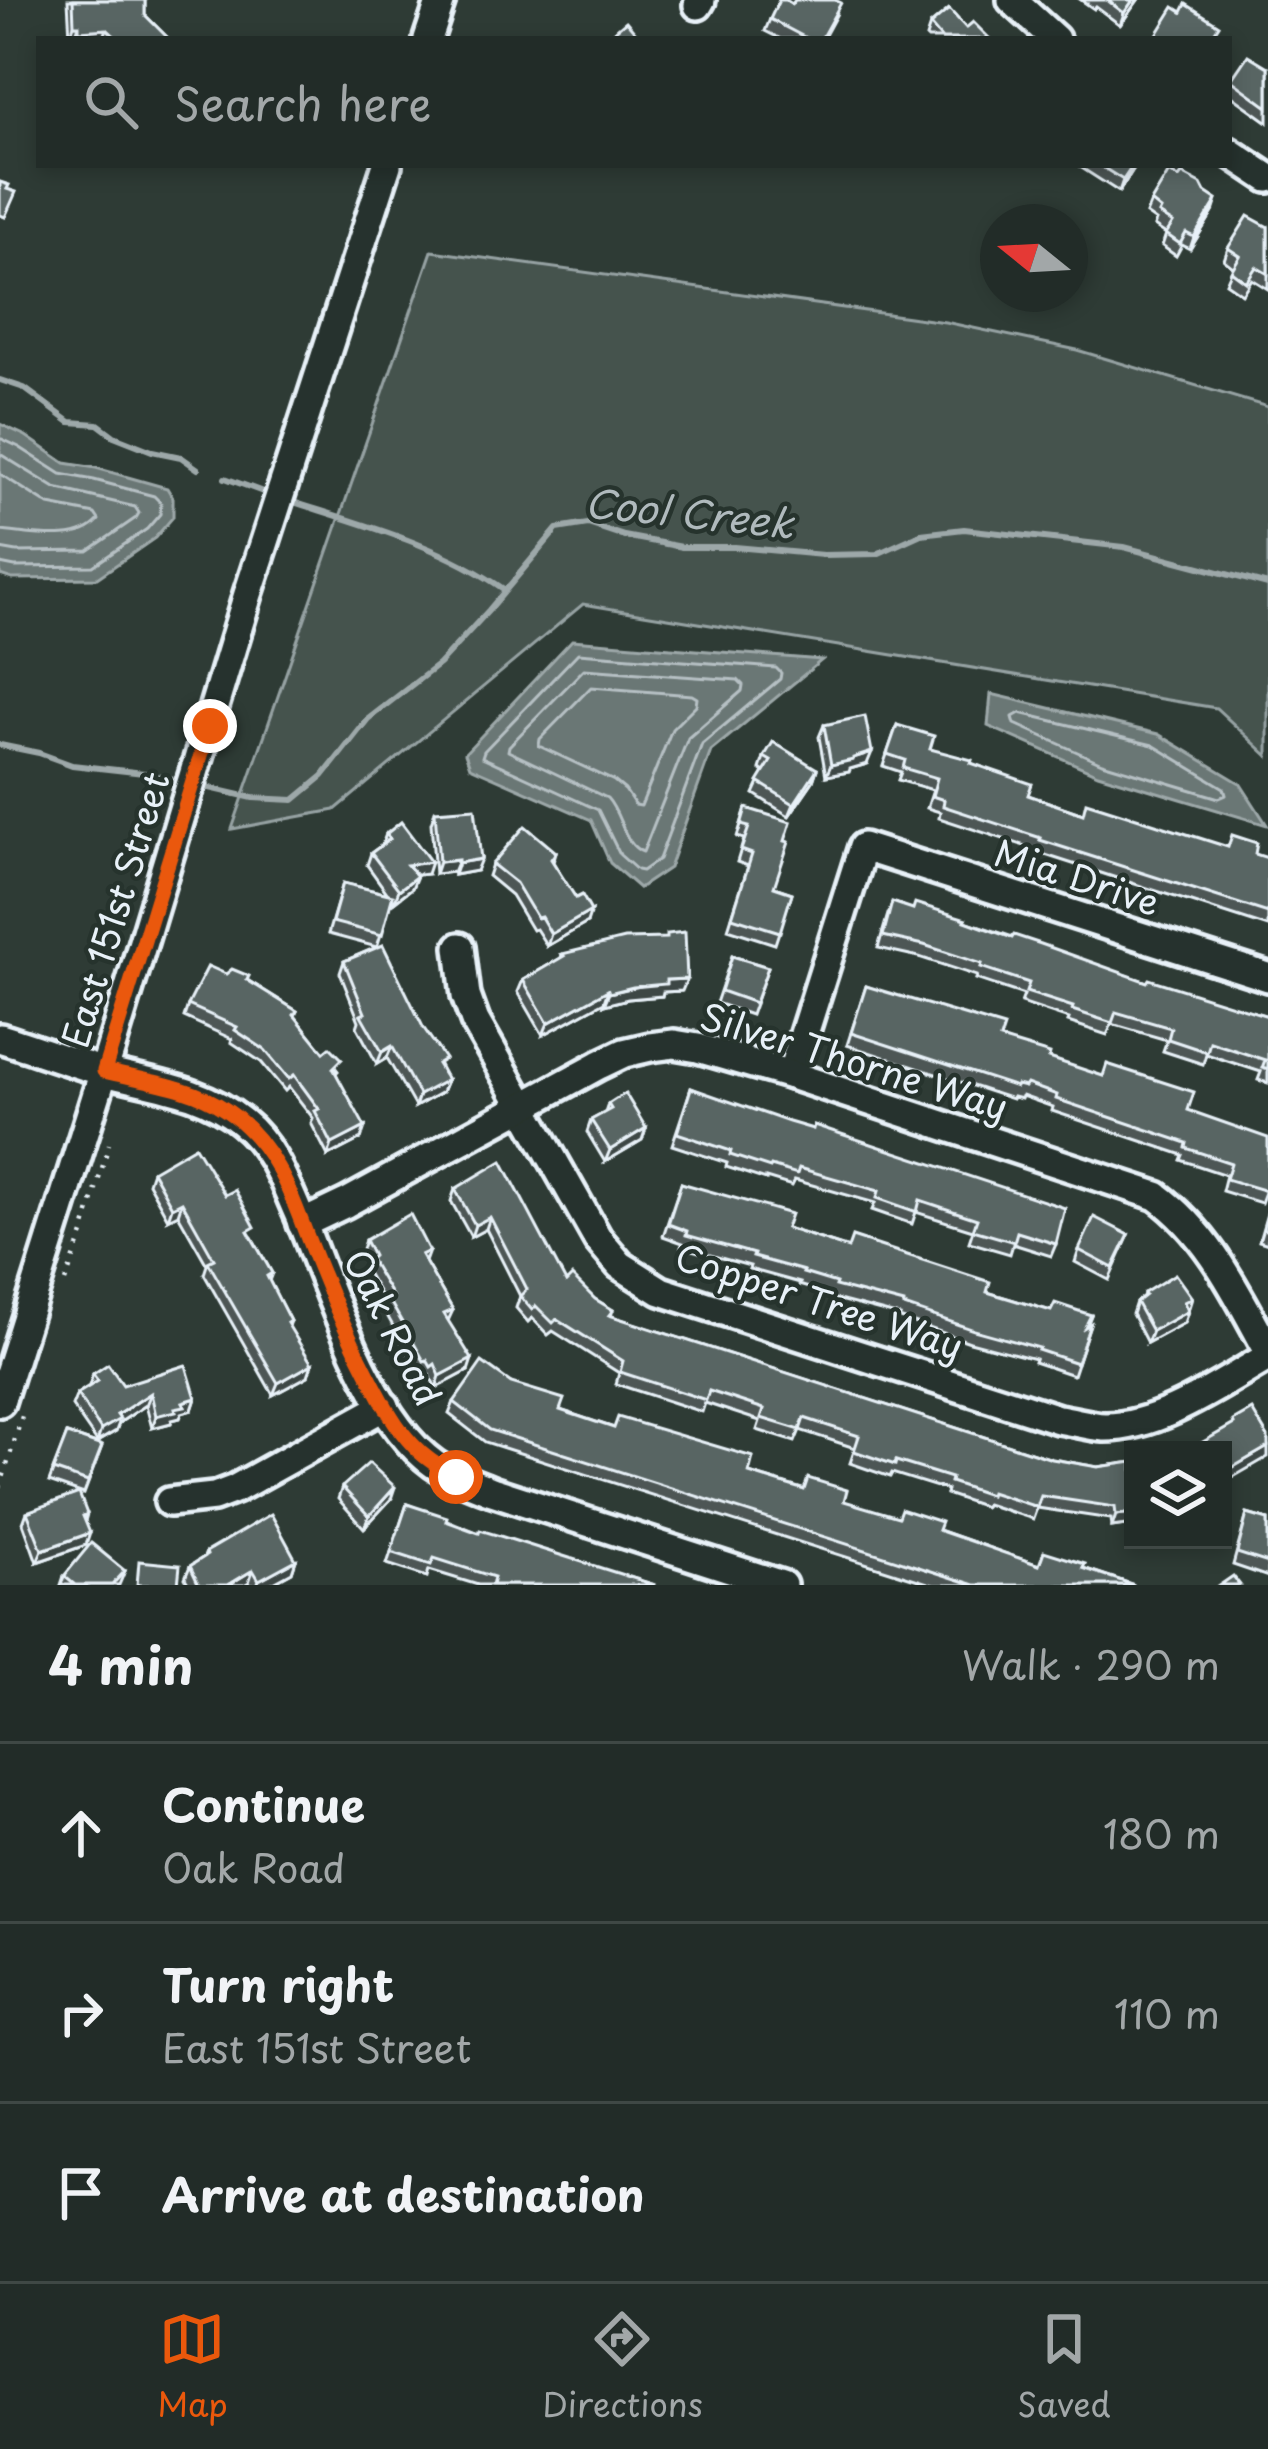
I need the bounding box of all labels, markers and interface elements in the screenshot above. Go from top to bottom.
search box [36,36,1232,168]
text: Search here [174,68,431,136]
icon: search [78,69,144,135]
north arrow [980,204,1088,312]
water label: Cool Creek [582,471,799,552]
route end [183,699,237,753]
street label: East 151st Street [47,765,182,1054]
street label: Mia Drive [988,824,1167,928]
street label: Silver Thorne Way [694,988,1015,1133]
street label: Copper Tree Way [669,1228,970,1372]
street label: Oak Road [331,1239,456,1415]
map controls [1124,1441,1232,1549]
button: layers [1124,1441,1232,1549]
route start [429,1450,483,1504]
text: 4 min [48,1625,193,1702]
text: Walk · 290 m [962,1634,1220,1693]
text: Continue [162,1769,365,1837]
icon: ahead [48,1800,114,1866]
text: 180 m [1103,1803,1220,1862]
text: Oak Road [162,1837,345,1896]
text: Turn right [162,1949,394,2017]
icon: right [48,1980,114,2046]
text: 110 m [1114,1983,1220,2042]
text: East 151st Street [162,2017,471,2076]
text: Arrive at destination [162,2159,645,2227]
icon: arrive [48,2160,114,2226]
tab: Map [157,2306,228,2428]
tab: Directions [542,2306,703,2428]
tab: Saved [1017,2306,1111,2428]

